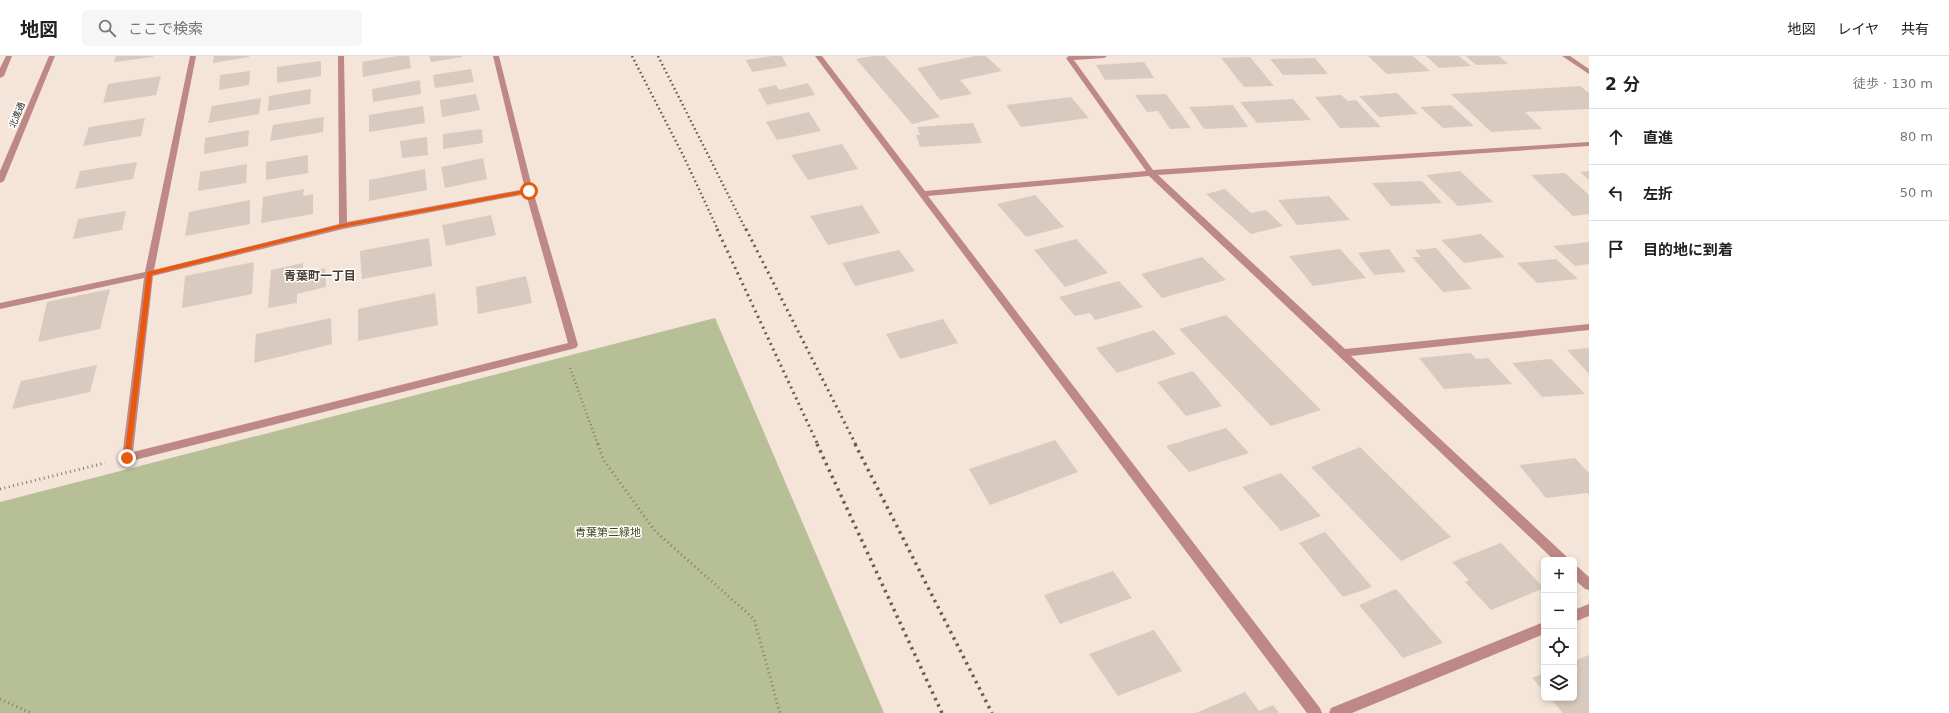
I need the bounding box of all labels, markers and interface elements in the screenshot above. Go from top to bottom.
search box [82,10,362,46]
icon: search [96,17,118,39]
text: 地図 [20,18,58,40]
text: ここで検索 [128,20,203,38]
text: 地図 [1787,21,1815,37]
text: レイヤ [1837,21,1879,37]
text: 共有 [1901,21,1929,37]
text: 2 分 [1605,74,1640,94]
text: 徒歩 · 130 m [1853,76,1933,91]
street label: 北進通 [7,101,27,129]
icon: ahead [1605,126,1627,148]
text: 直進 [1643,129,1673,147]
text: 80 m [1900,129,1933,144]
route start [520,182,538,200]
icon: left [1605,182,1627,204]
text: 左折 [1643,185,1673,203]
text: 50 m [1900,185,1933,200]
icon: arrive [1605,238,1627,260]
text: 目的地に到着 [1643,241,1733,259]
district label: 青葉町一丁目 [284,269,356,283]
route end [118,449,136,467]
park label: 青葉第二緑地 [575,526,641,539]
map controls [1541,557,1577,701]
button: + [1541,557,1577,593]
button: − [1541,593,1577,629]
button: locate [1541,629,1577,665]
button: layers [1541,665,1577,701]

